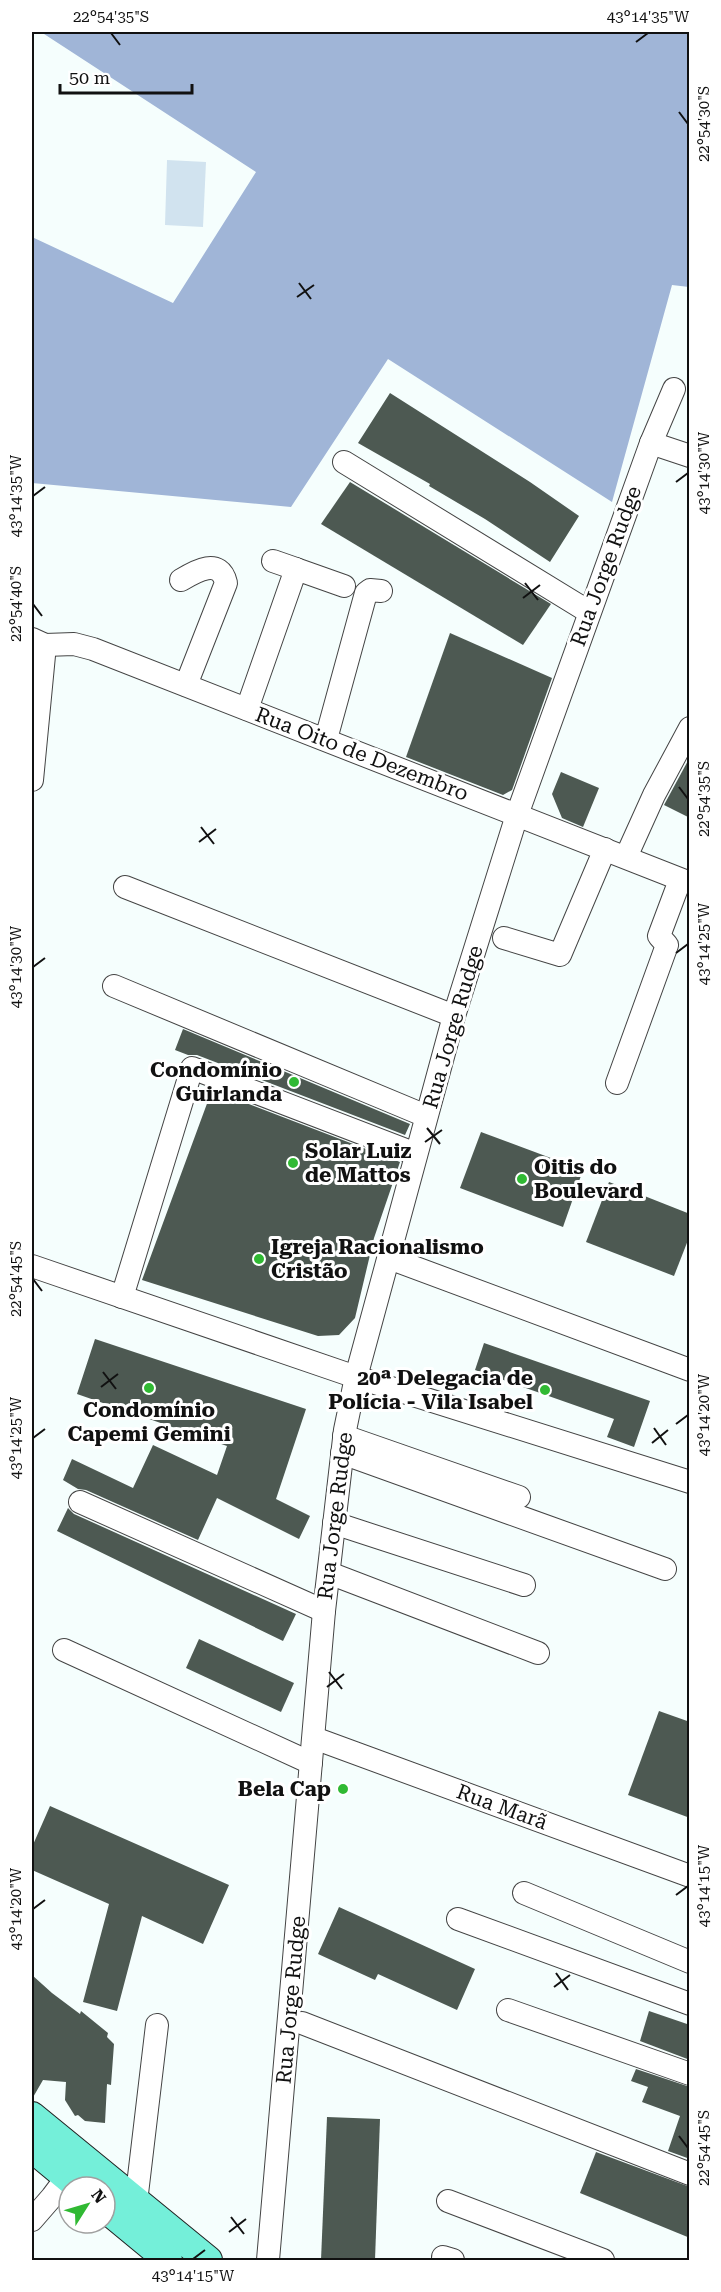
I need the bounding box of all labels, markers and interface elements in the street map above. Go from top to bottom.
text: 22°54'35"S [73,8,149,26]
text: 43°14'35"W [607,8,690,26]
scale bar [60,57,192,95]
text: 50 m [69,67,110,88]
text: 22°54'30"S [695,86,713,162]
text: 43°14'30"W [695,431,713,514]
text: 43°14'35"W [7,454,25,537]
street label: Rua Jorge Rudge [566,483,646,649]
text: 22°54'40"S [7,566,25,642]
street label: Rua Oito de Dezembro [252,702,472,806]
text: 22°54'35"S [695,761,713,837]
text: 43°14'25"W [695,902,713,985]
text: 43°14'30"W [7,925,25,1008]
street label: Rua Jorge Rudge [418,943,488,1111]
place label: Condomínio Guirlanda [150,1058,283,1106]
marker: Condomínio Guirlanda [287,1075,301,1089]
place label: Solar Luiz de Mattos [305,1139,411,1187]
place label: Oitis do Boulevard [534,1155,643,1203]
marker: Solar Luiz de Mattos [286,1156,300,1170]
marker: Oitis do Boulevard [515,1172,529,1186]
place label: Igreja Racionalismo Cristão [271,1235,484,1283]
text: 22°54'45"S [7,1241,25,1317]
marker: Igreja Racionalismo Cristão [252,1252,266,1266]
place label: 20ª Delegacia de Polícia - Vila Isabel [328,1366,533,1414]
text: 43°14'20"W [695,1373,713,1456]
marker: Condomínio Capemi Gemini [142,1381,156,1395]
marker: 20ª Delegacia de Polícia - Vila Isabel [538,1383,552,1397]
text: 43°14'25"W [7,1396,25,1479]
place label: Condomínio Capemi Gemini [67,1398,231,1446]
street label: Rua Jorge Rudge [313,1431,357,1601]
place label: Bela Cap [238,1777,331,1801]
street label: Rua Marã [453,1779,551,1835]
marker: Bela Cap [336,1782,350,1796]
text: 43°14'15"W [695,1844,713,1927]
text: 43°14'20"W [7,1867,25,1950]
street label: Rua Jorge Rudge [272,1915,310,2085]
text: 22°54'45"S [695,2110,713,2186]
north arrow [57,2175,117,2235]
text: N [87,2186,110,2207]
text: 43°14'15"W [152,2267,235,2285]

